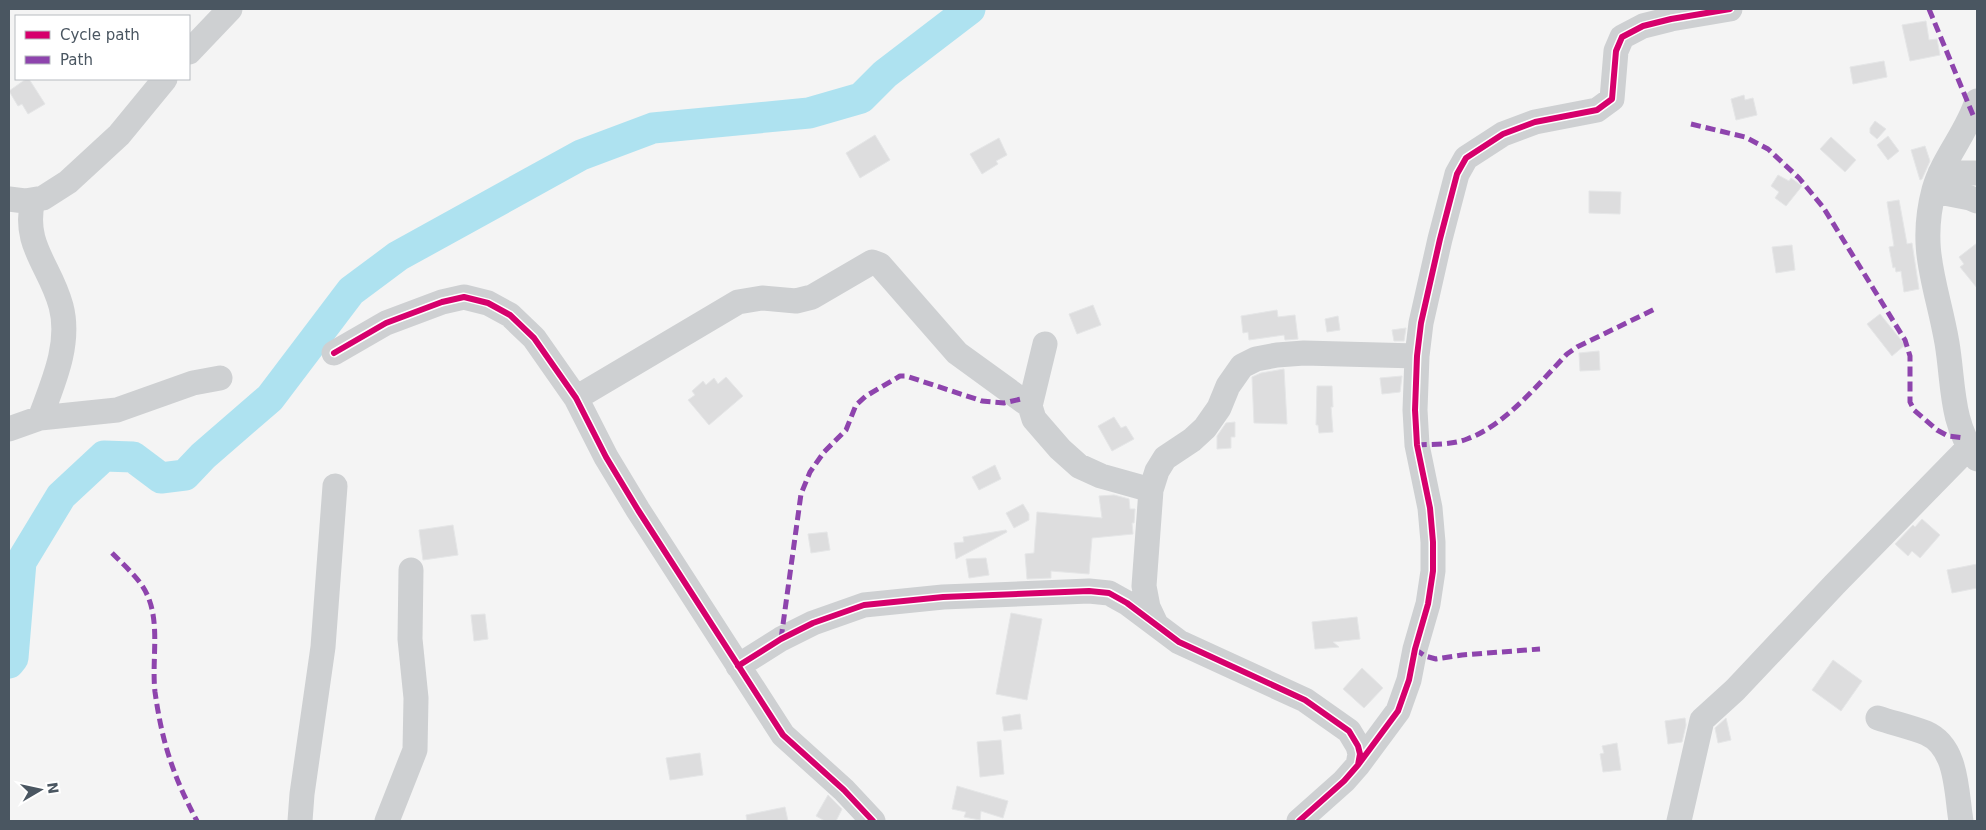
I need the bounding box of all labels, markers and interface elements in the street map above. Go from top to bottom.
legend [15,15,190,80]
text: Cycle path [60,26,140,44]
text: Path [60,51,93,69]
north arrow [15,765,65,815]
text: N [44,781,62,795]

